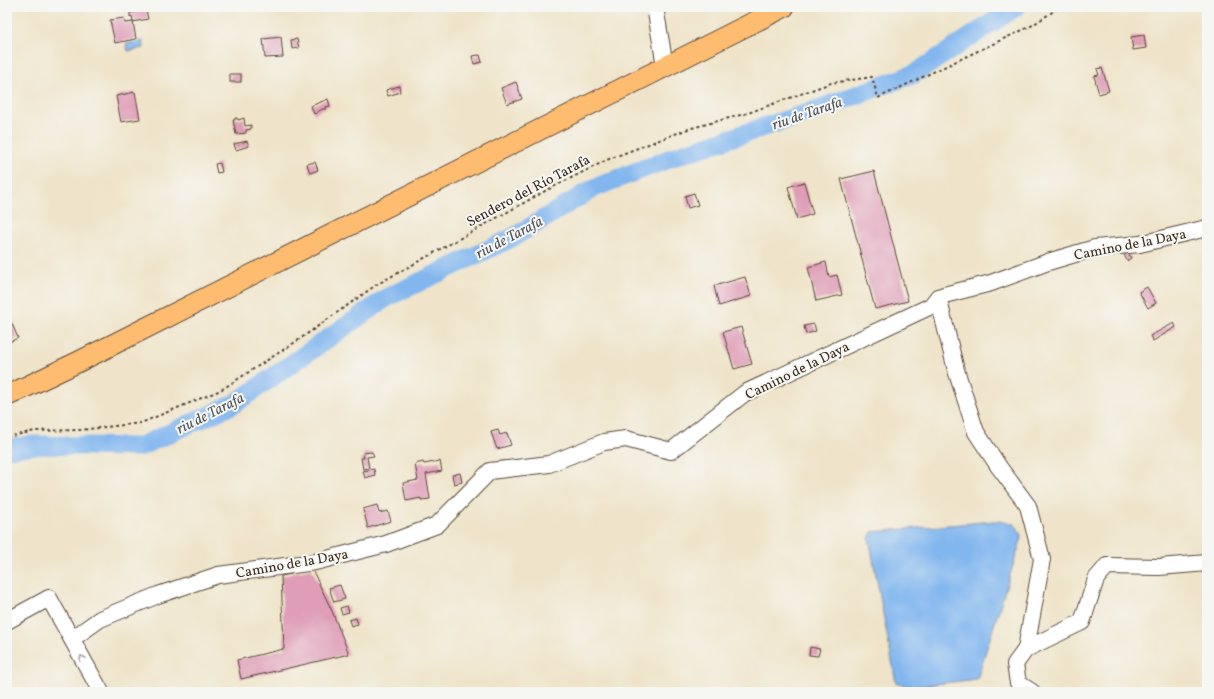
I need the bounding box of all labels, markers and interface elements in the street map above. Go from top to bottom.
water label: riu de Tarafa [769,93,846,136]
street label: Sendero del Río Tarafa [464,151,594,232]
water label: riu de Tarafa [472,212,547,265]
street label: Camino de la Daya [1073,225,1188,266]
street label: Camino de la Daya [742,338,853,405]
water label: riu de Tarafa [173,388,248,440]
street label: Camino de la Daya [235,545,350,584]
one-way arrow [80,655,87,662]

